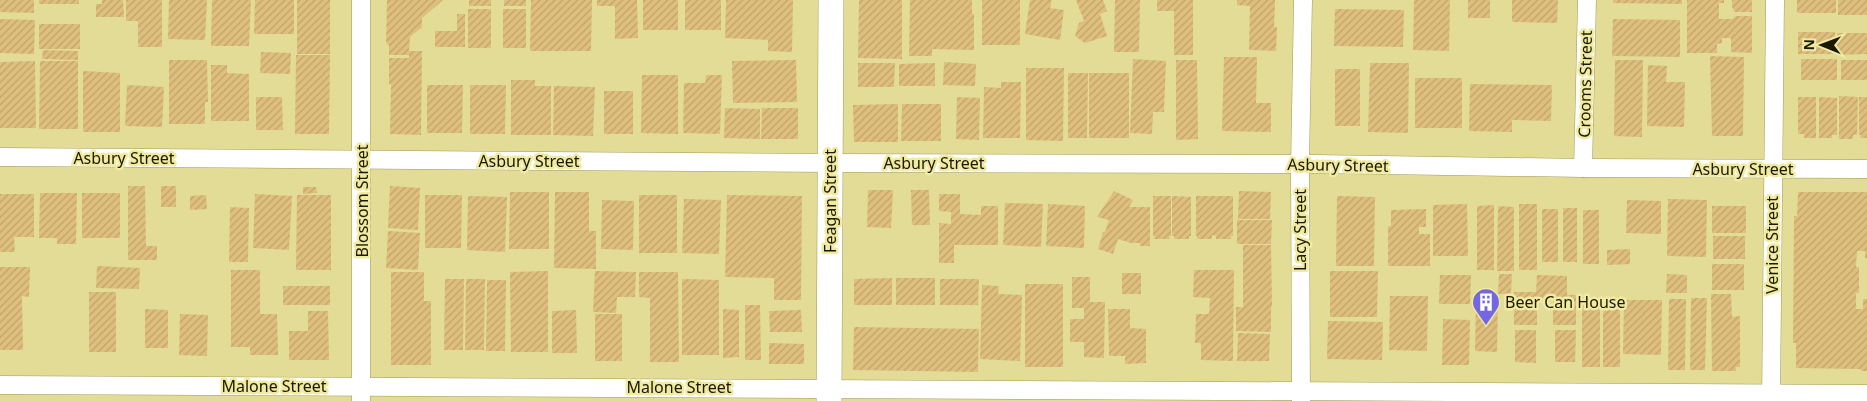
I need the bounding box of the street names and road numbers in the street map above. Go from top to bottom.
street label: Crooms Street [1573,30,1597,138]
street label: Blossom Street [351,144,373,258]
street label: Asbury Street [73,147,175,169]
street label: Feagan Street [819,149,841,253]
street label: Asbury Street [478,150,580,172]
street label: Asbury Street [883,152,985,174]
street label: Asbury Street [1287,153,1389,177]
street label: Asbury Street [1692,158,1794,180]
street label: Lacy Street [1289,189,1311,271]
street label: Venice Street [1761,196,1783,294]
street label: Malone Street [221,375,327,397]
street label: Malone Street [626,376,732,398]

